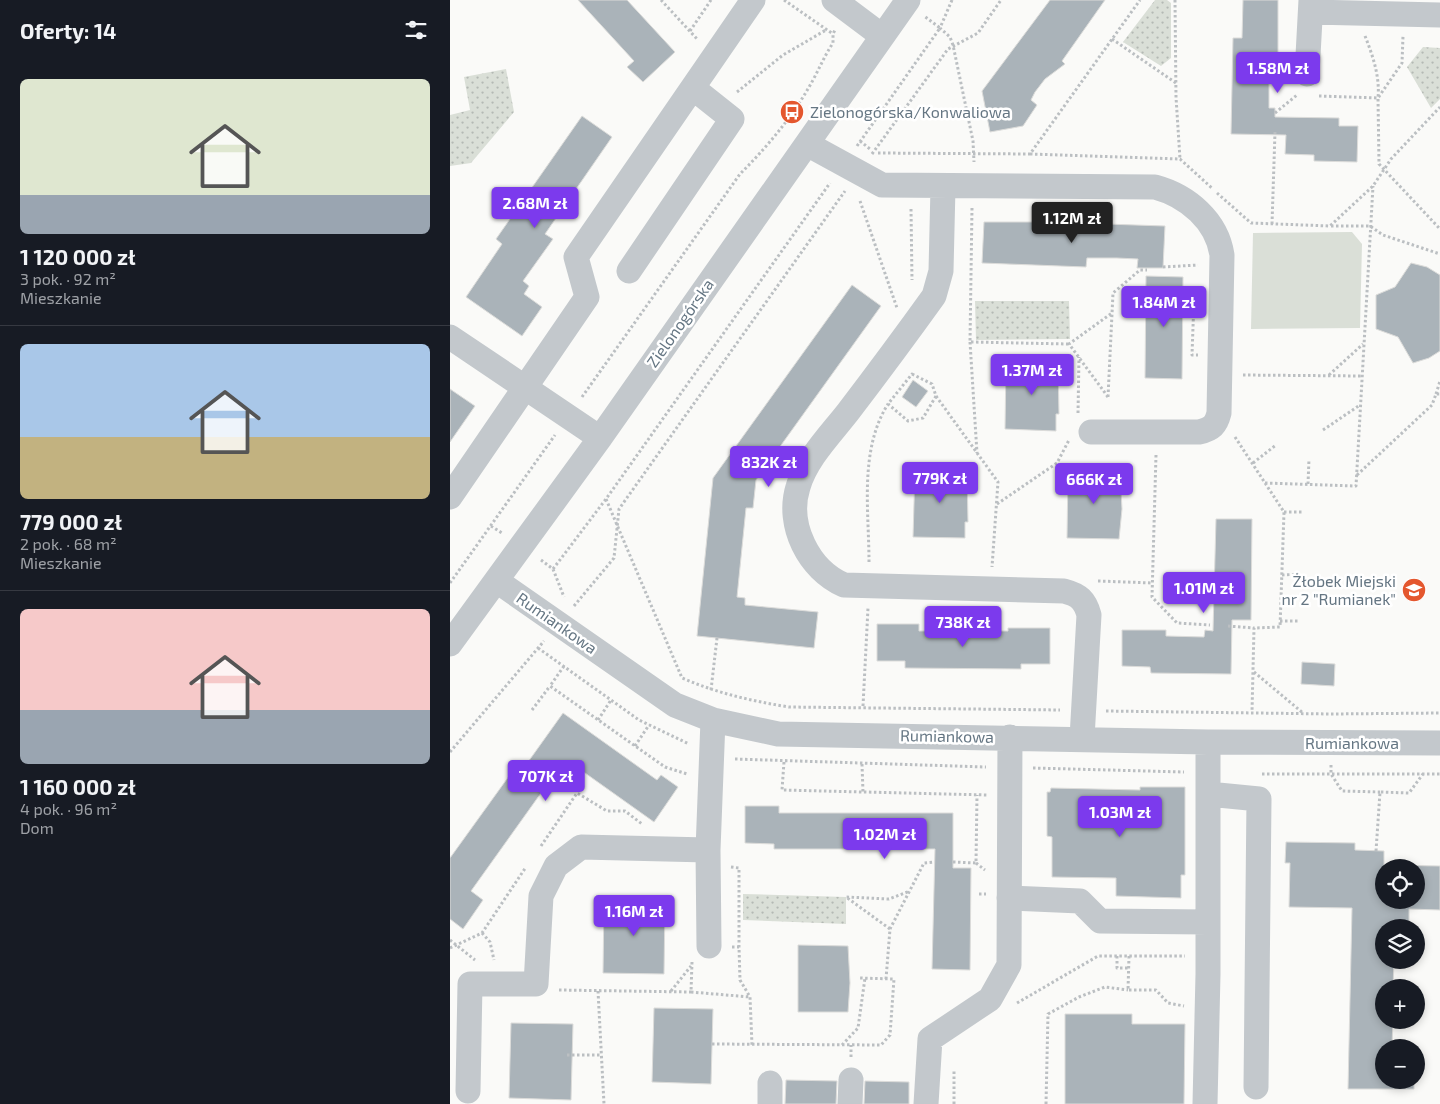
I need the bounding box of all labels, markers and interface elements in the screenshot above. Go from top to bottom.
icon: filters [402,16,430,44]
text: Oferty: 14 [20,18,117,43]
pin: 1.58M zł [1226,52,1330,94]
text: 1.58M zł [1247,58,1309,77]
bus stop icon: Zielonogórska/Konwaliowa [779,99,805,125]
place label: Zielonogórska/Konwaliowa [810,102,1011,121]
icon: home [180,111,270,201]
pin: 2.68M zł [483,186,587,229]
text: 2.68M zł [503,193,567,212]
pin: 1.12M zł [1020,202,1124,244]
text: 1.12M zł [1043,208,1101,227]
text: 1 120 000 zł [20,244,136,269]
text: 3 pok. · 92 m² [20,269,116,288]
street label: Zielonogórska [642,275,717,370]
pin: 1.84M zł [1112,286,1216,328]
text: Mieszkanie [20,288,102,307]
text: 1.84M zł [1132,292,1196,311]
pin: 1.37M zł [980,354,1084,396]
text: 1.37M zł [1002,360,1062,379]
icon: home [180,377,270,467]
pin: 832K zł [723,446,815,488]
text: 832K zł [741,452,797,471]
pin: 779K zł [894,462,986,504]
pin: 666K zł [1048,462,1140,505]
text: 779K zł [913,468,967,487]
text: 666K zł [1066,469,1122,488]
text: 779 000 zł [20,509,122,534]
text: 2 pok. · 68 m² [20,534,117,553]
text: Mieszkanie [20,553,102,572]
place label: Żłobek Miejski nr 2 "Rumianek" [1282,571,1396,608]
pin: 1.01M zł [1152,572,1256,614]
school or university icon: Żłobek Miejski nr 2 "Rumianek" [1401,577,1427,603]
text: 1.01M zł [1174,578,1234,597]
street label: Rumiankowa [513,588,601,657]
pin: 738K zł [917,606,1009,648]
text: 738K zł [935,612,991,631]
icon: home [180,642,270,732]
street label: Rumiankowa [900,725,994,746]
street label: Rumiankowa [1305,733,1399,752]
pin: 707K zł [500,760,592,802]
text: 707K zł [519,766,573,785]
text: 1 160 000 zł [20,774,136,799]
pin: 1.03M zł [1068,796,1172,838]
text: 4 pok. · 96 m² [20,799,117,818]
text: 1.03M zł [1089,802,1151,821]
text: Dom [20,818,54,837]
pin: 1.02M zł [833,818,937,860]
text: 1.02M zł [854,824,916,843]
map controls [1375,859,1425,1089]
button: locate [1375,859,1425,909]
pin: 1.16M zł [582,894,686,937]
text: 1.16M zł [605,901,663,920]
button: layers [1375,919,1425,969]
button: + [1375,979,1425,1029]
button: − [1375,1039,1425,1089]

